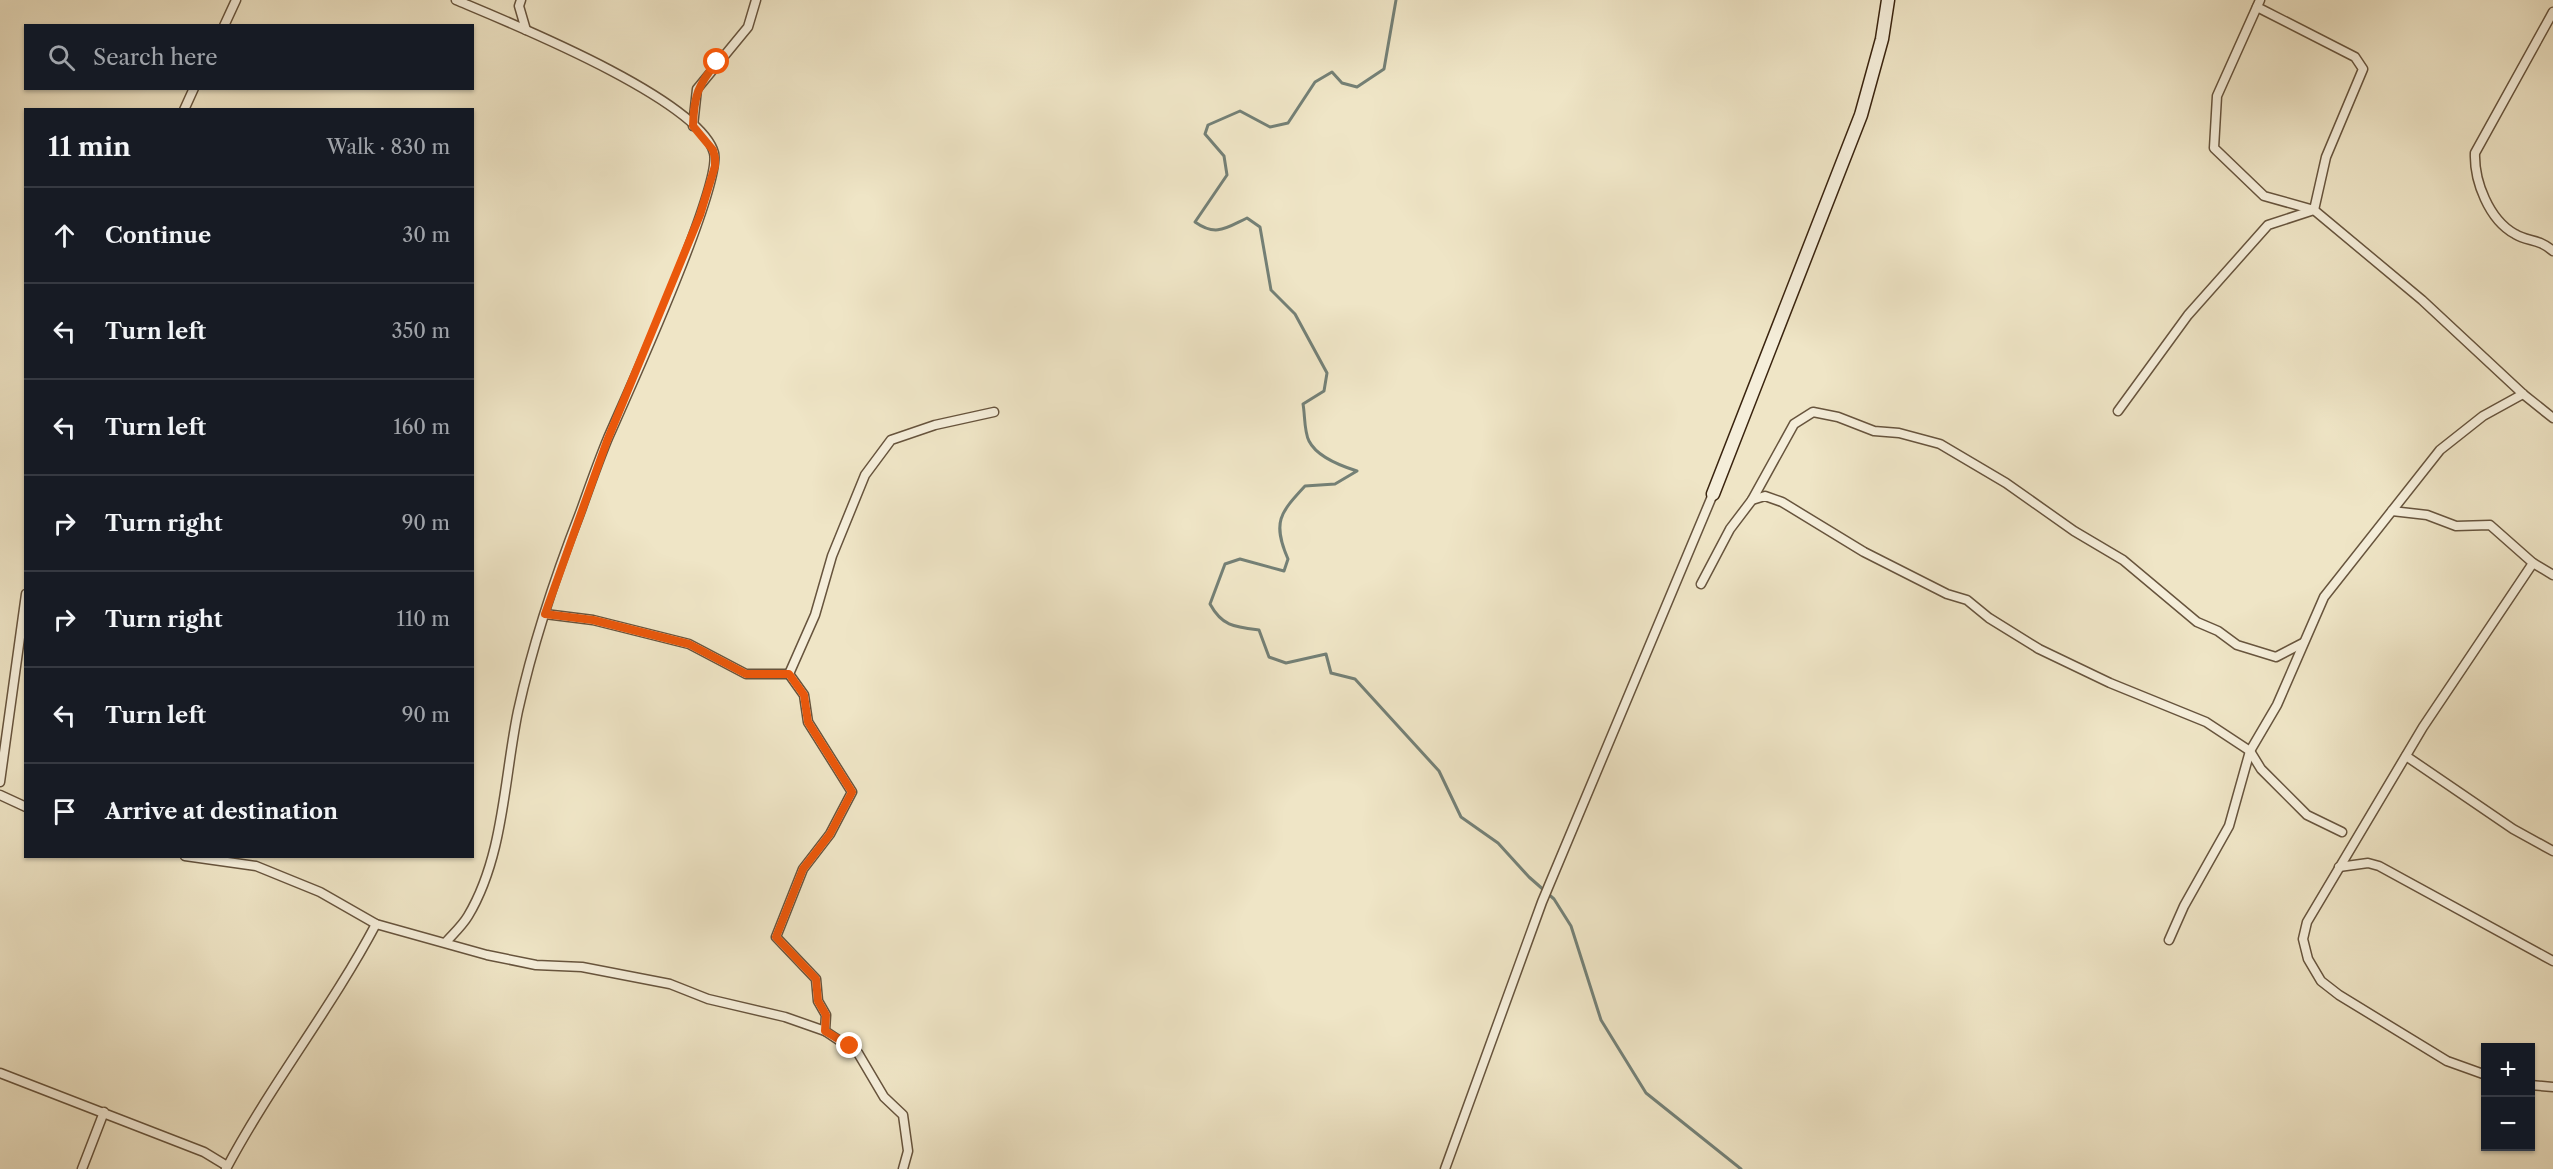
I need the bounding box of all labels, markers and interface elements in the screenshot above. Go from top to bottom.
search box [24,24,474,90]
icon: search [45,41,78,74]
text: Search here [93,44,218,71]
route start [703,48,729,74]
text: 11 min [48,131,131,163]
text: Walk · 830 m [326,135,450,159]
icon: ahead [48,219,81,252]
text: Continue [105,222,211,249]
text: 30 m [402,223,450,247]
icon: left [48,315,81,348]
text: Turn left [105,318,206,345]
text: 350 m [392,319,450,343]
icon: left [48,411,81,444]
text: Turn left [105,414,206,441]
text: 160 m [393,415,450,439]
icon: right [48,507,81,540]
text: Turn right [105,510,223,537]
text: 90 m [402,511,450,535]
icon: right [48,603,81,636]
text: Turn right [105,606,223,633]
text: 110 m [397,607,450,631]
icon: left [48,699,81,732]
text: Turn left [105,702,206,729]
text: 90 m [402,703,450,727]
icon: arrive [48,795,81,828]
text: Arrive at destination [105,798,338,825]
route end [836,1032,862,1058]
map controls [2481,1043,2535,1151]
button: + [2481,1043,2535,1097]
button: − [2481,1097,2535,1151]

